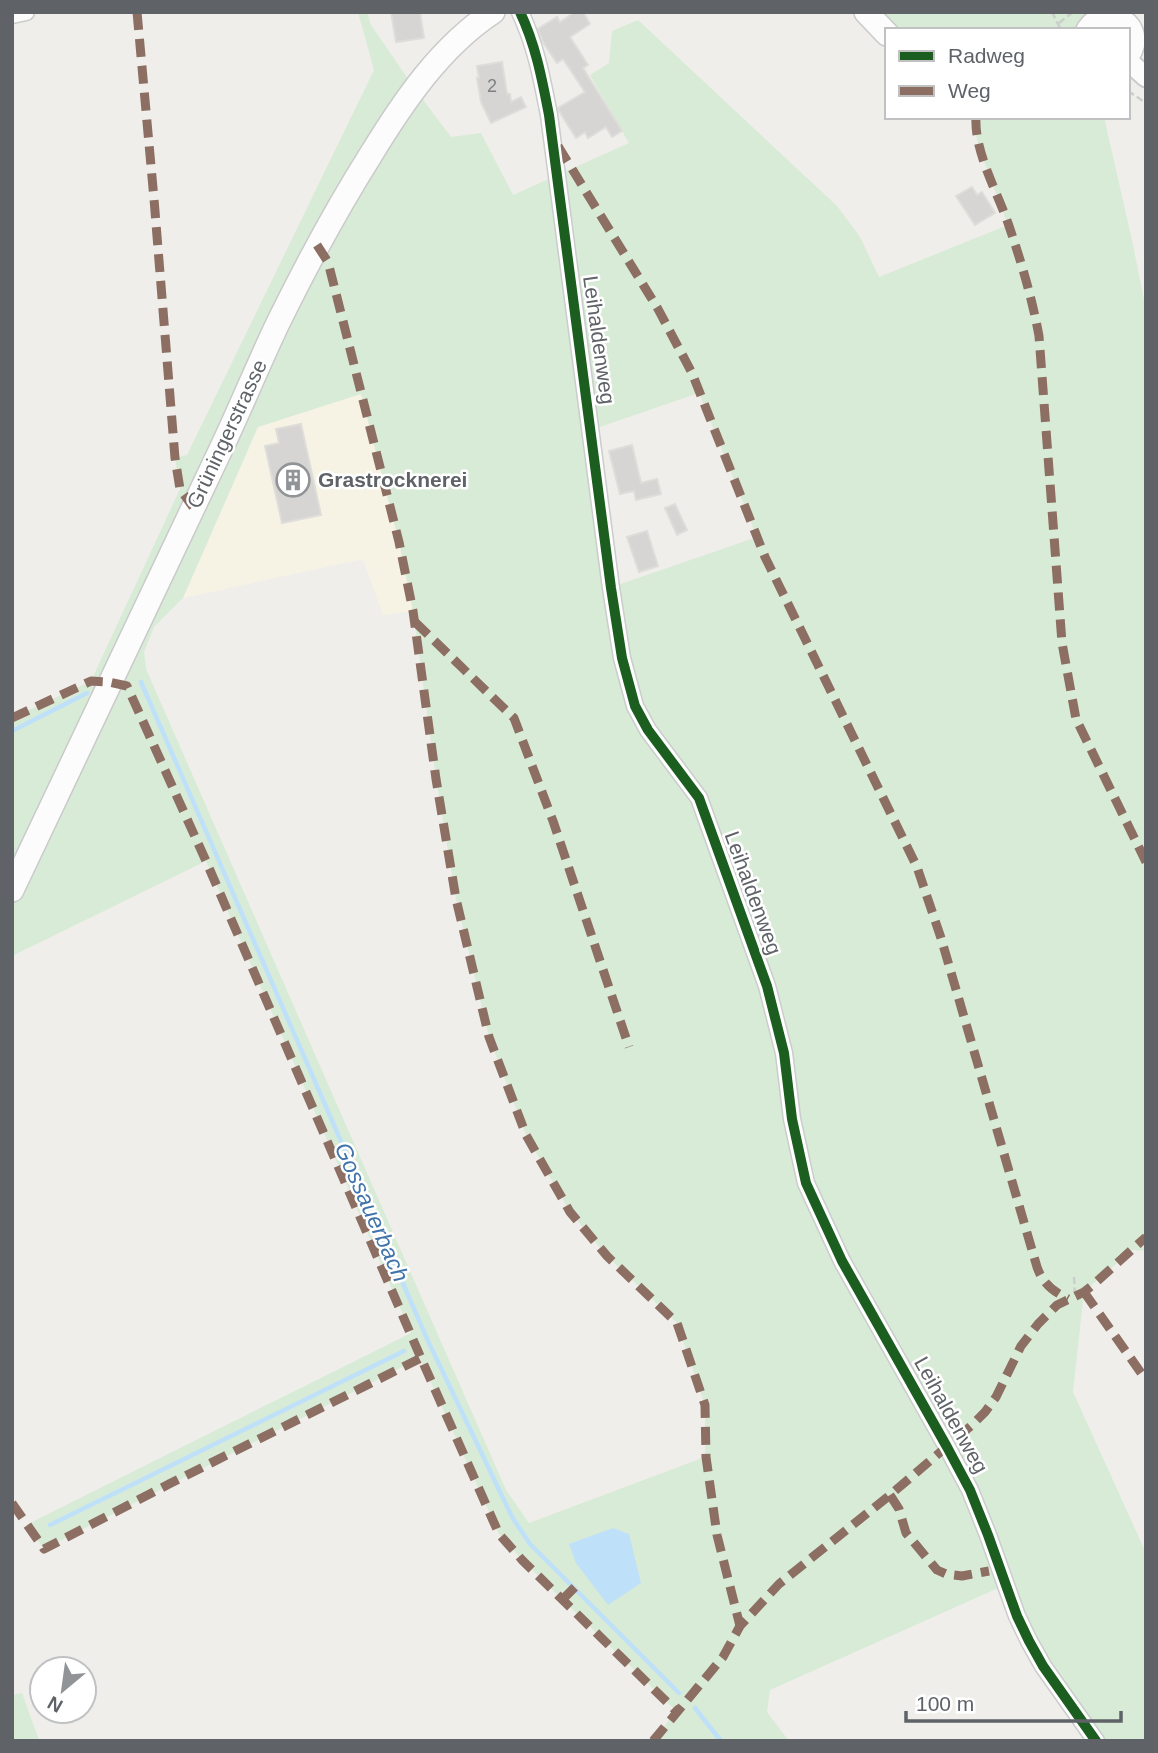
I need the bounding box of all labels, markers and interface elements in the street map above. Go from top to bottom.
legend [885,28,1130,119]
text: Radweg [948,44,1025,67]
house number: 2 [487,76,497,96]
text: Weg [948,79,991,102]
street label: Leihaldenweg [579,274,620,406]
street label: Grüningerstrasse [182,356,271,512]
building icon: Grastrocknerei [274,461,312,499]
place label: Grastrocknerei [318,468,467,491]
street label: Leihaldenweg [720,828,786,958]
water label: Gossauerbach [330,1138,414,1286]
street label: Leihaldenweg [910,1353,993,1477]
north arrow [28,1655,98,1725]
scale bar [906,1680,1121,1724]
text: N [44,1692,66,1717]
text: 100 m [916,1692,974,1715]

